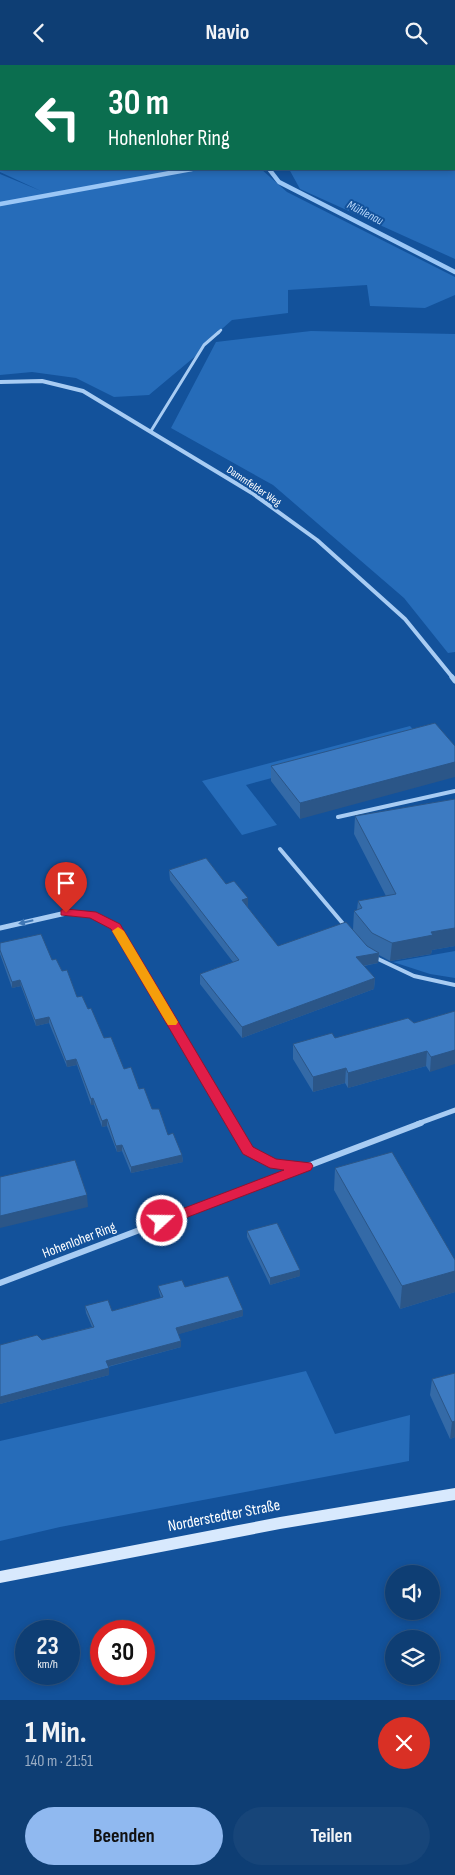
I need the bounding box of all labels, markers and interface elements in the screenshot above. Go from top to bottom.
icon: back [25,19,53,47]
text: Navio [206,19,249,46]
icon: search [402,19,430,47]
text: 30 m [108,82,169,125]
icon: left [25,85,90,150]
text: Hohenloher Ring [108,125,230,152]
water label: Mühlenau [344,198,386,228]
street label: Dammfelder Weg [224,463,284,509]
pin [45,862,87,913]
icon: arrive [52,869,80,897]
one-way arrow [18,918,33,926]
position arrow [135,1194,187,1246]
street label: Hohenloher Ring [40,1218,119,1262]
street label: Norderstedter Straße [166,1496,282,1536]
map controls [385,1565,440,1685]
button: sound [385,1565,440,1620]
speed limit sign: 30 [90,1620,155,1685]
button: layers [385,1630,440,1685]
text: 23 [36,1631,59,1662]
text: km/h [37,1657,58,1672]
text: 1 Min. [25,1715,87,1751]
button: close [378,1717,430,1769]
text: 140 m · 21:51 [25,1752,93,1771]
button: Beenden [25,1807,223,1865]
button: Teilen [233,1807,430,1865]

